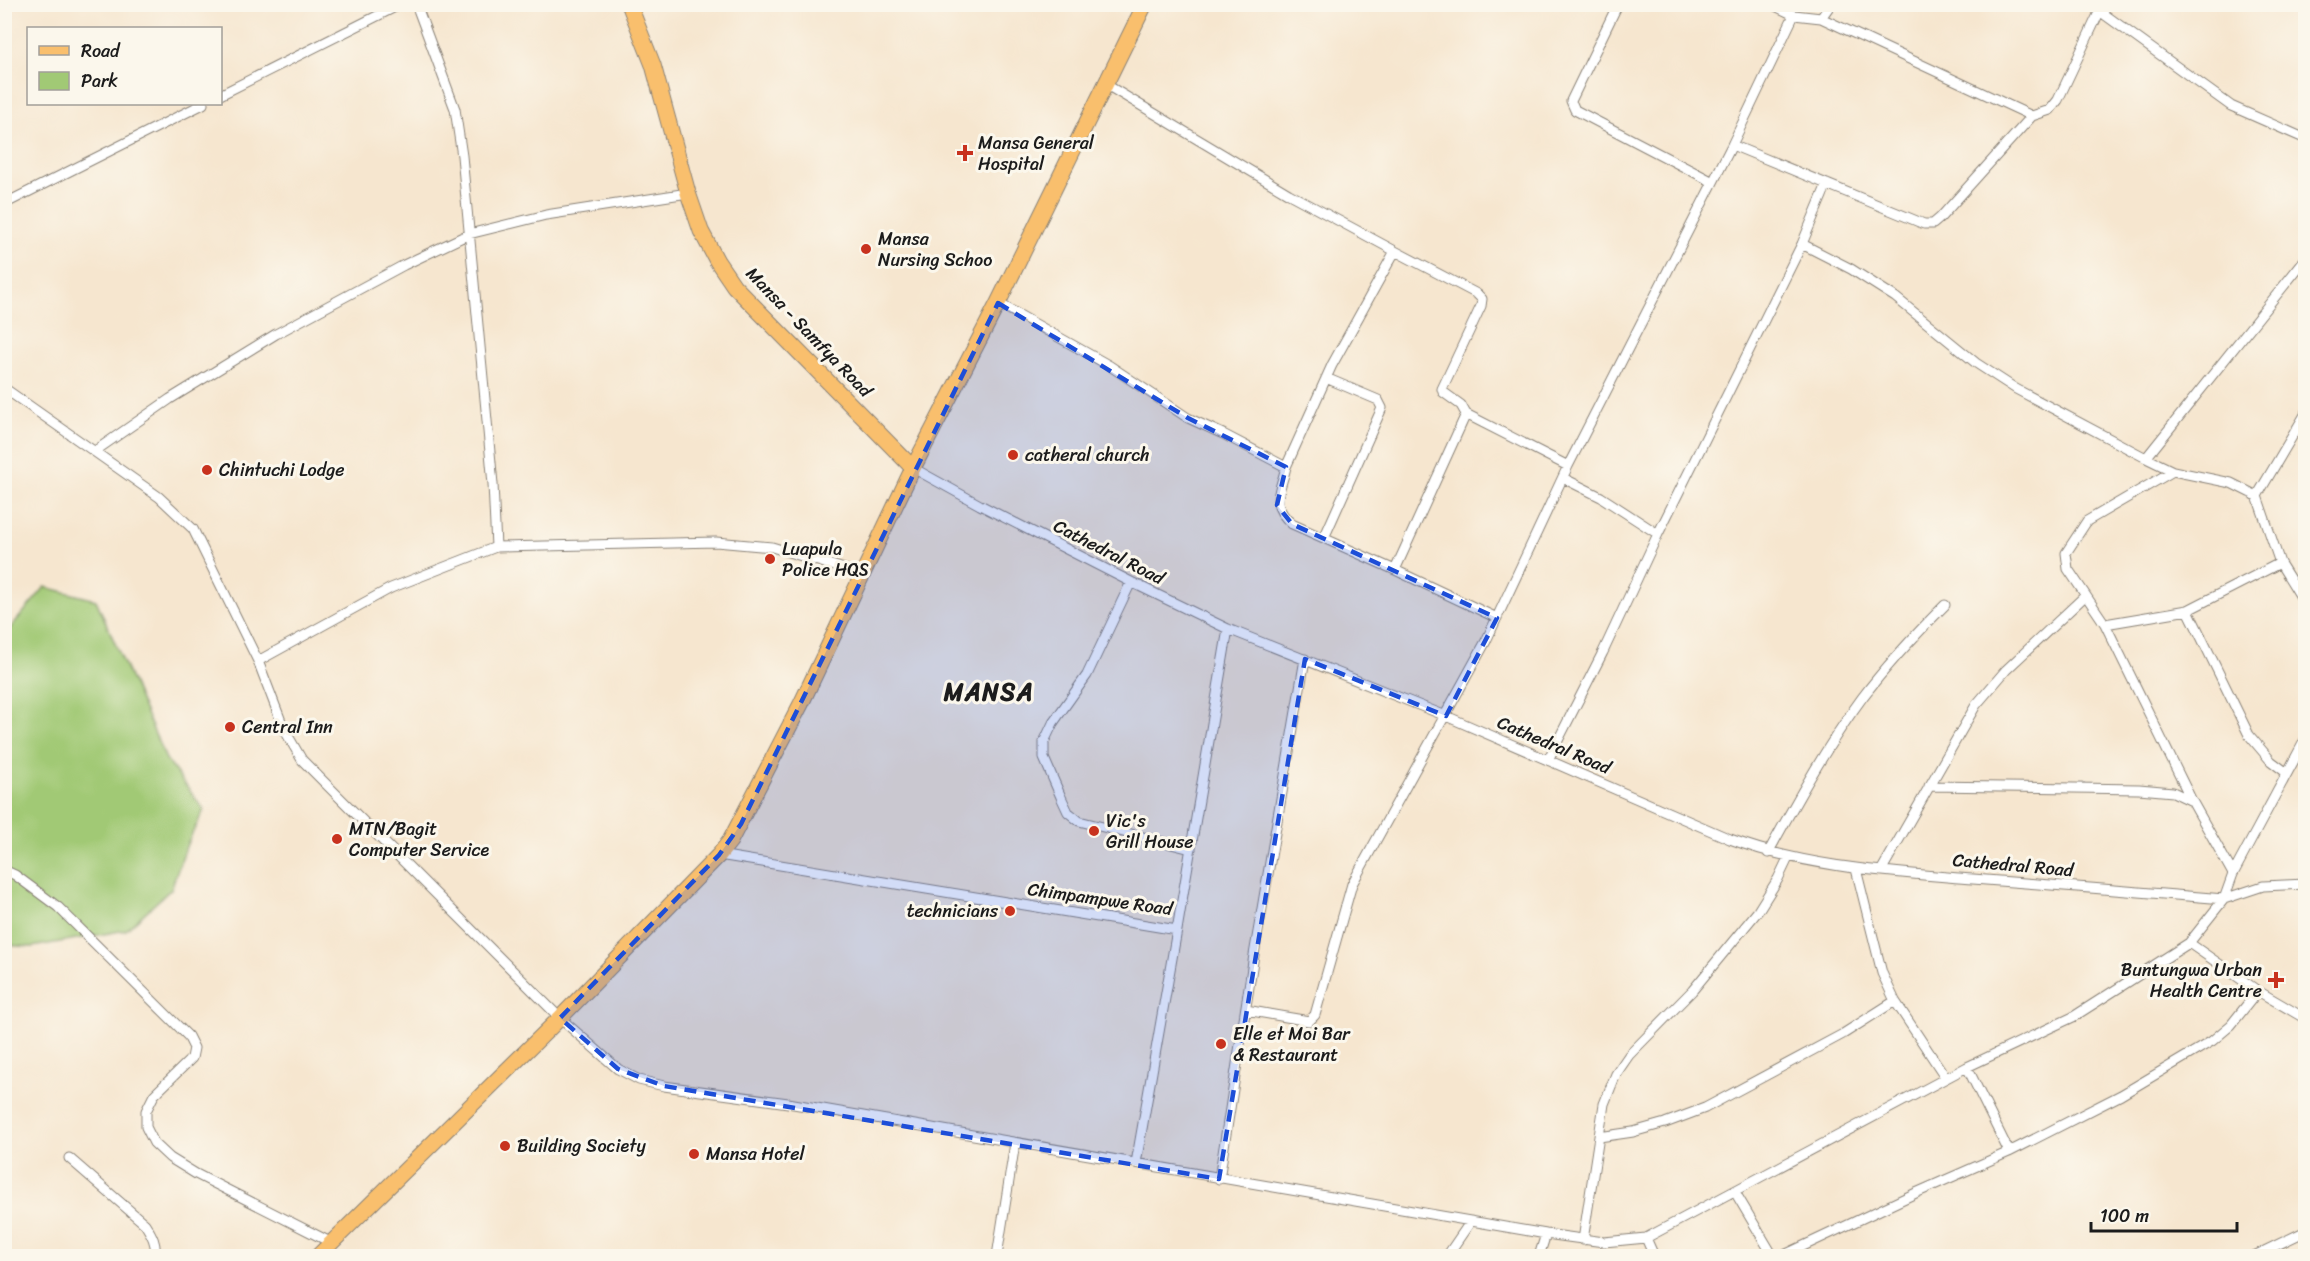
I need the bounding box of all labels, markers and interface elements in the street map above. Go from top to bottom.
legend [27,27,222,105]
text: Road [81,35,121,67]
text: Park [81,65,118,97]
place label: Mansa General Hospital [978,127,1095,180]
marker: Mansa General Hospital [956,144,974,162]
place label: Mansa Nursing Schoo [878,223,992,276]
marker: Mansa Nursing Schoo [859,242,873,256]
street label: Mansa - Samfya Road [738,259,881,406]
place label: catheral church [1025,439,1150,471]
marker: catheral church [1006,448,1020,462]
place label: Chintuchi Lodge [219,454,345,486]
marker: Chintuchi Lodge [200,463,214,477]
street label: Cathedral Road [1048,510,1172,594]
place label: Luapula Police HQS [782,533,869,586]
marker: Luapula Police HQS [763,552,777,566]
district label: MANSA [943,671,1034,713]
street label: Cathedral Road [1492,707,1617,784]
place label: Central Inn [242,711,333,743]
marker: Central Inn [223,720,237,734]
place label: Vic's Grill House [1106,805,1194,858]
place label: MTN/Bagit Computer Service [349,813,490,866]
marker: Vic's Grill House [1087,824,1101,838]
marker: MTN/Bagit Computer Service [330,832,344,846]
street label: Cathedral Road [1951,844,2076,886]
street label: Chimpampwe Road [1026,873,1176,925]
place label: technicians [907,895,999,927]
marker: technicians [1003,904,1017,918]
place label: Buntungwa Urban Health Centre [2121,954,2262,1007]
marker: Buntungwa Urban Health Centre [2267,971,2285,989]
place label: Elle et Moi Bar & Restaurant [1233,1018,1351,1071]
marker: Elle et Moi Bar & Restaurant [1214,1037,1228,1051]
place label: Building Society [517,1130,646,1162]
place label: Mansa Hotel [706,1138,806,1170]
marker: Building Society [498,1139,512,1153]
marker: Mansa Hotel [687,1147,701,1161]
scale bar [2091,1195,2236,1233]
text: 100 m [2100,1200,2149,1232]

